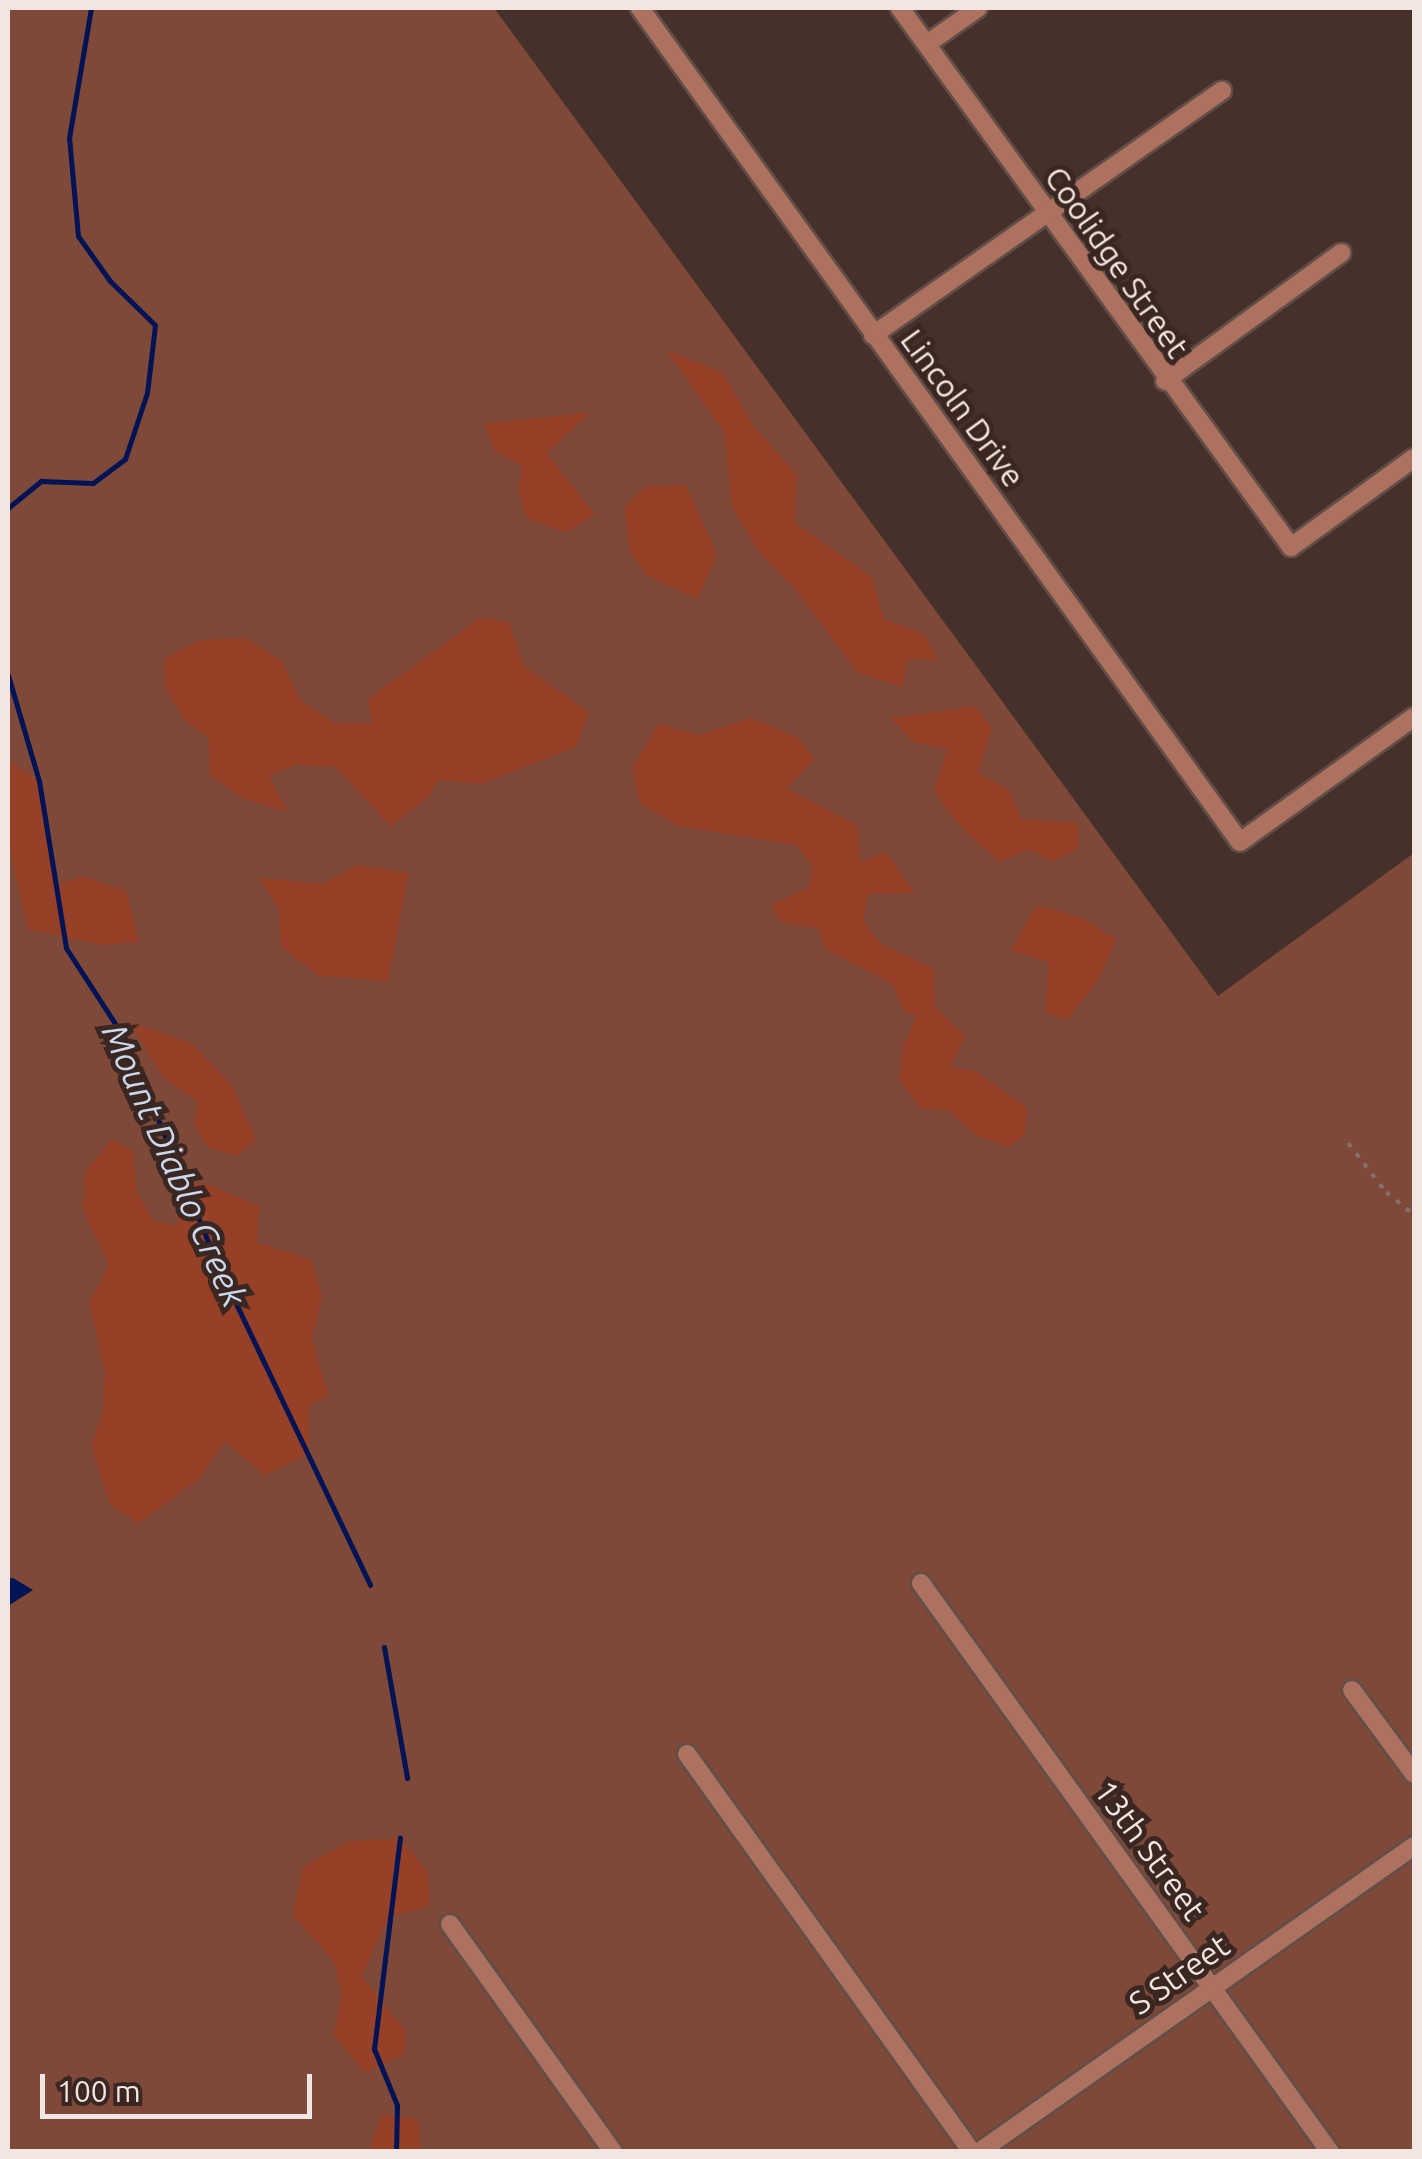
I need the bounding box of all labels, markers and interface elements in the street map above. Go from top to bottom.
street label: Coolidge Street [1037,159,1197,365]
street label: Lincoln Drive [893,322,1033,494]
water label: Mount Diablo Creek [94,1017,256,1313]
street label: 13th Street [1086,1773,1214,1927]
street label: S Street [1122,1926,1236,2022]
scale bar [45,2054,318,2116]
text: 100 m [57,2074,141,2108]

